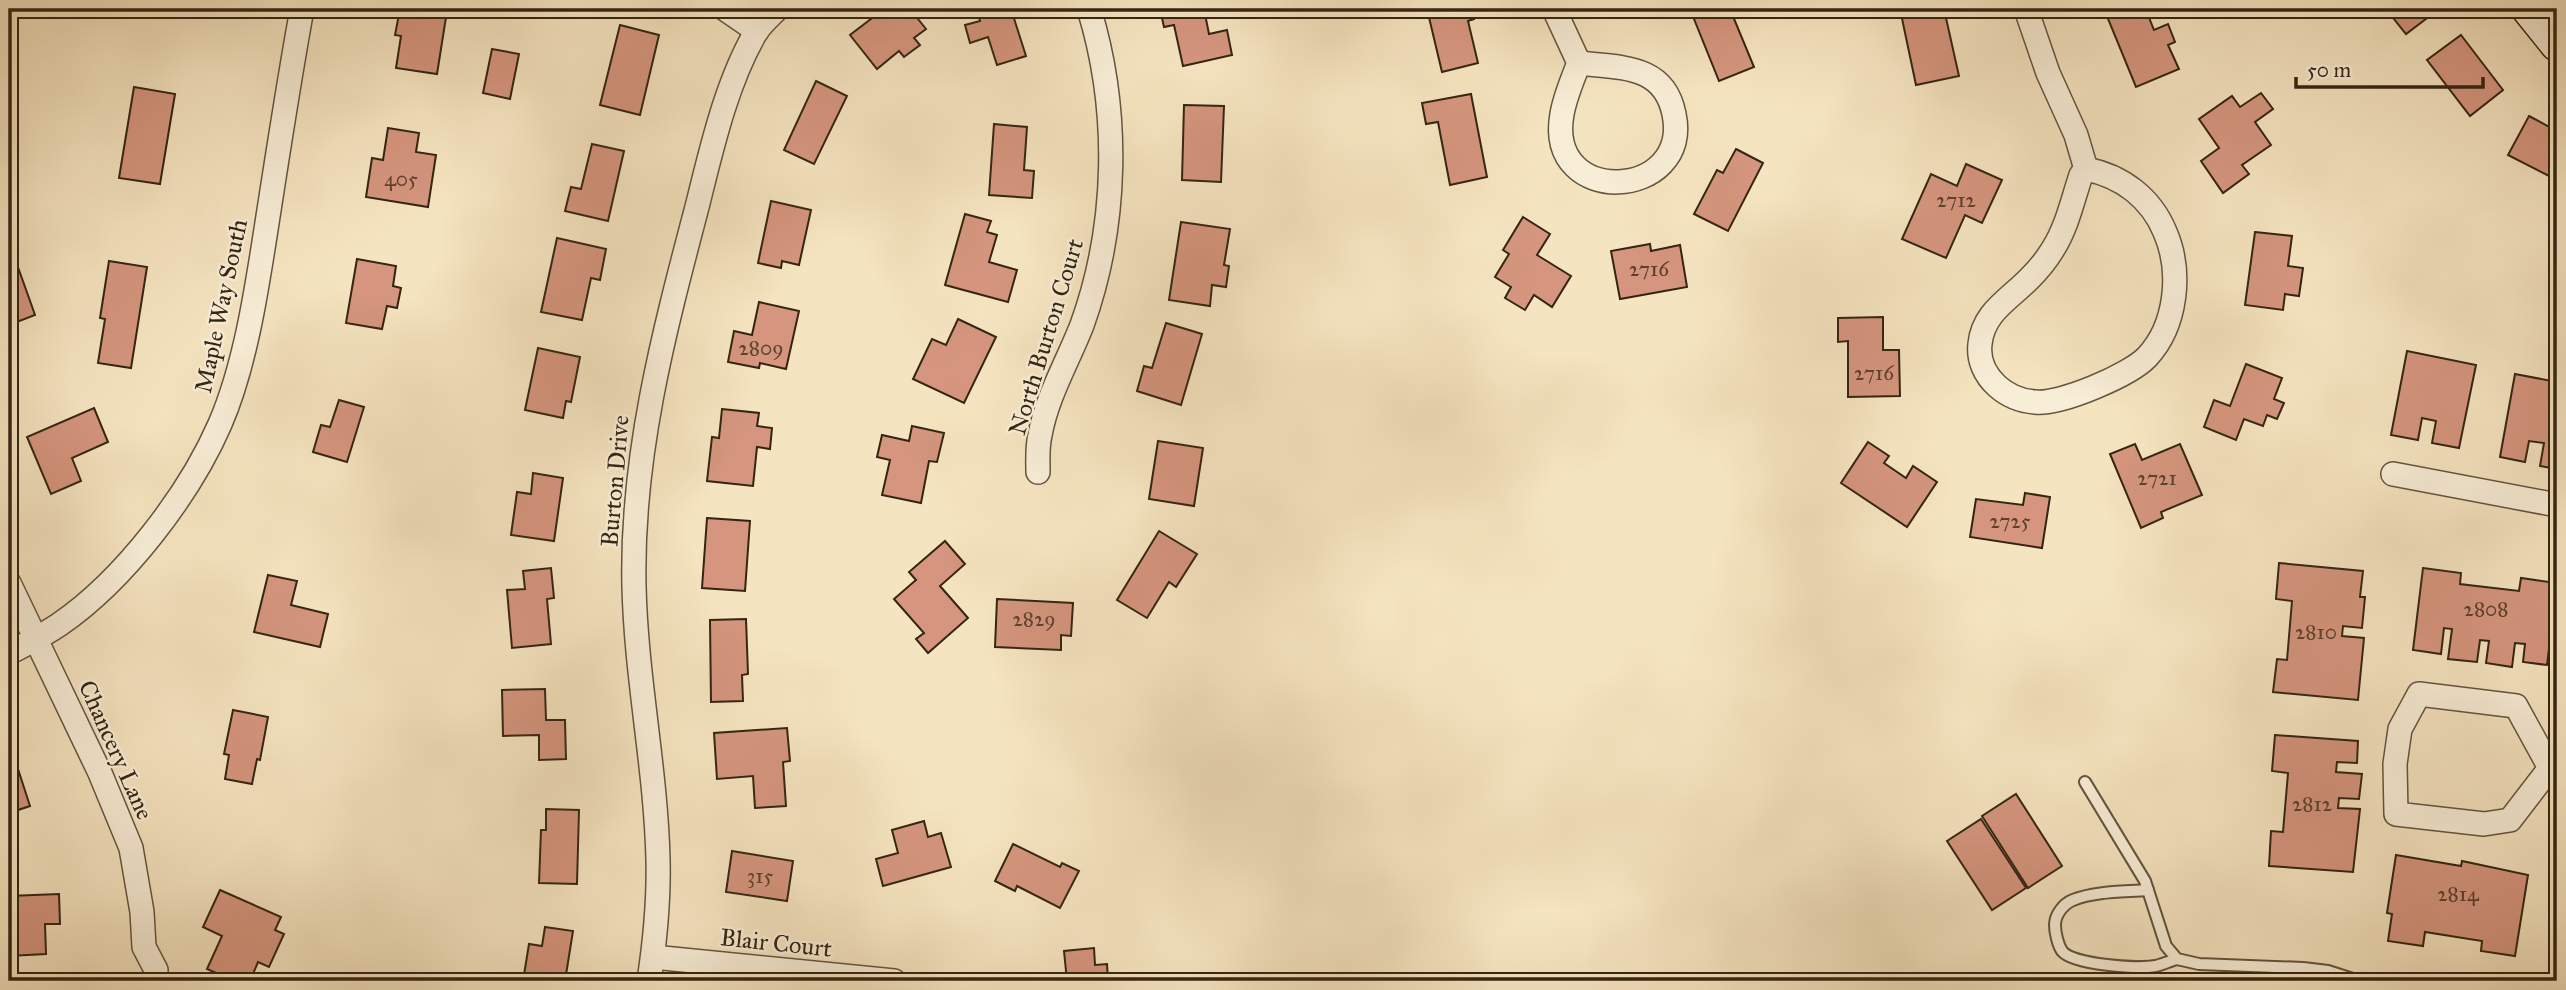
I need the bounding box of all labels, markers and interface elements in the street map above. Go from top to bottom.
scale bar [2296,46,2484,90]
text: 50 m [2307,57,2352,83]
house number: 405 [384,166,418,192]
house number: 2712 [1936,187,1976,213]
street label: Maple Way South [188,216,254,396]
street label: North Burton Court [1002,235,1090,439]
house number: 2716 [1629,256,1670,282]
house number: 2809 [738,335,784,361]
house number: 2716 [1854,360,1895,386]
street label: Burton Drive [594,414,636,548]
house number: 2721 [2137,465,2177,491]
house number: 2725 [1990,508,2031,534]
house number: 2808 [2464,596,2508,622]
house number: 2829 [1012,606,1056,632]
house number: 2810 [2295,619,2337,645]
street label: Chancery Lane [72,676,160,824]
house number: 2812 [2292,791,2333,817]
house number: 315 [747,863,773,889]
house number: 2814 [2437,881,2480,907]
street label: Blair Court [719,922,834,964]

